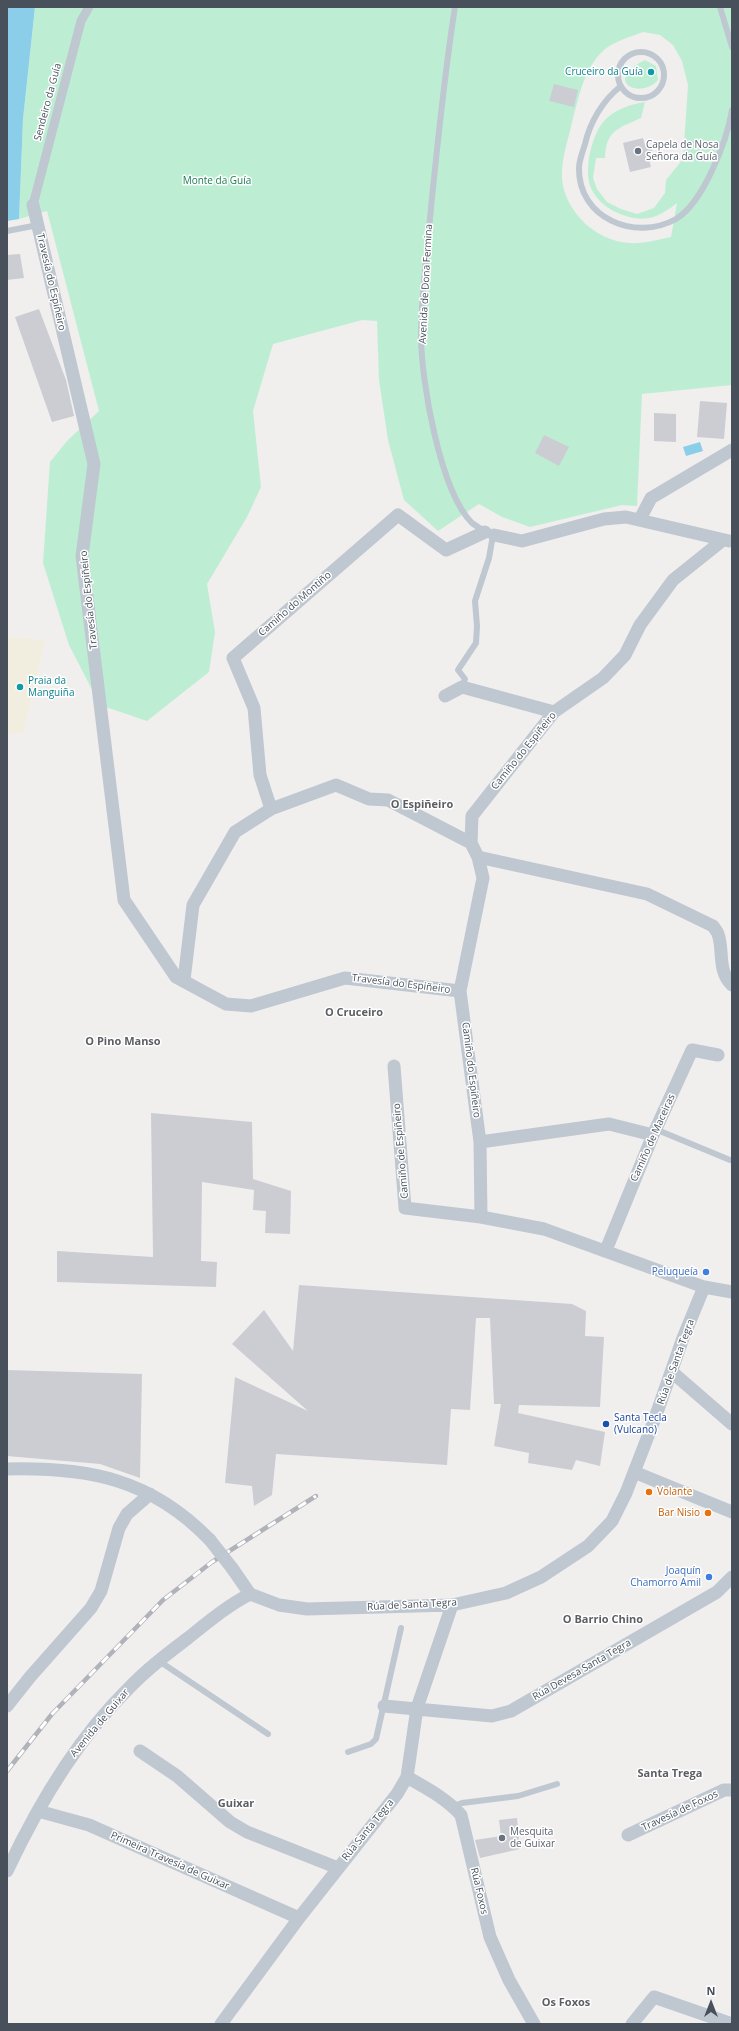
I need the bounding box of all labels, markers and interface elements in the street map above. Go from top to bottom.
street label: Sendeiro da Guía [32,62,64,142]
place label: Cruceiro da Guía [565,66,643,78]
marker: Cruceiro da Guía [646,67,656,77]
place label: Capela de Nosa Señora da Guía [646,139,718,162]
marker: Capela de Nosa Señora da Guía [633,146,643,156]
park label: Monte da Guía [183,175,251,187]
street label: Avenida de Dona Fermina [417,224,435,344]
street label: Travesía do Espiñeiro [34,232,68,332]
street label: Travesía do Espiñeiro [78,550,100,650]
street label: Camiño do Montiño [256,569,334,639]
place label: Praia da Manguiña [28,675,74,698]
marker: Praia da Manguiña [15,682,25,692]
street label: Camiño do Espiñeiro [489,710,559,792]
district label: O Espiñeiro [391,798,453,812]
street label: Travesía do Espiñeiro [351,972,451,996]
district label: O Cruceiro [325,1006,383,1020]
street label: Camiño do Espiñeiro [459,1021,483,1119]
district label: O Pino Manso [85,1035,161,1049]
street label: Camiño de Maceiras [628,1092,678,1184]
street label: Camiño de Espiñeiro [391,1103,411,1199]
place label: Peluqueía [652,1266,698,1278]
marker: Peluqueía [701,1267,711,1277]
street label: Rúa de Santa Tegra [655,1318,697,1406]
place label: Santa Tecla (Vulcano) [614,1412,667,1436]
marker: Santa Tecla (Vulcano) [601,1419,611,1429]
place label: Volante [657,1486,692,1498]
marker: Volante [644,1487,654,1497]
place label: Bar Nisio [658,1507,700,1519]
marker: Bar Nisio [703,1508,713,1518]
place label: Joaquín Chamorro Amil [630,1565,701,1588]
marker: Joaquín Chamorro Amil [704,1572,714,1582]
street label: Rúa de Santa Tegra [367,1597,457,1613]
district label: O Barrio Chino [563,1613,643,1627]
street label: Rúa Devesa Santa Tegra [531,1637,633,1703]
street label: Avenida de Guixar [68,1687,132,1759]
district label: Santa Trega [638,1767,702,1781]
street label: Travesía de Foxos [640,1788,720,1834]
district label: Guixar [218,1797,254,1811]
street label: Rúa Santa Tegra [340,1797,396,1863]
place label: Mesquita de Guixar [510,1826,555,1850]
street label: Primeira Travesía de Guixar [109,1829,231,1893]
marker: Mesquita de Guixar [497,1833,507,1843]
street label: Rúa Foxos [468,1866,490,1916]
north arrow [691,1983,731,2023]
text: N [707,1983,715,1998]
district label: Os Foxos [542,1996,590,2010]

